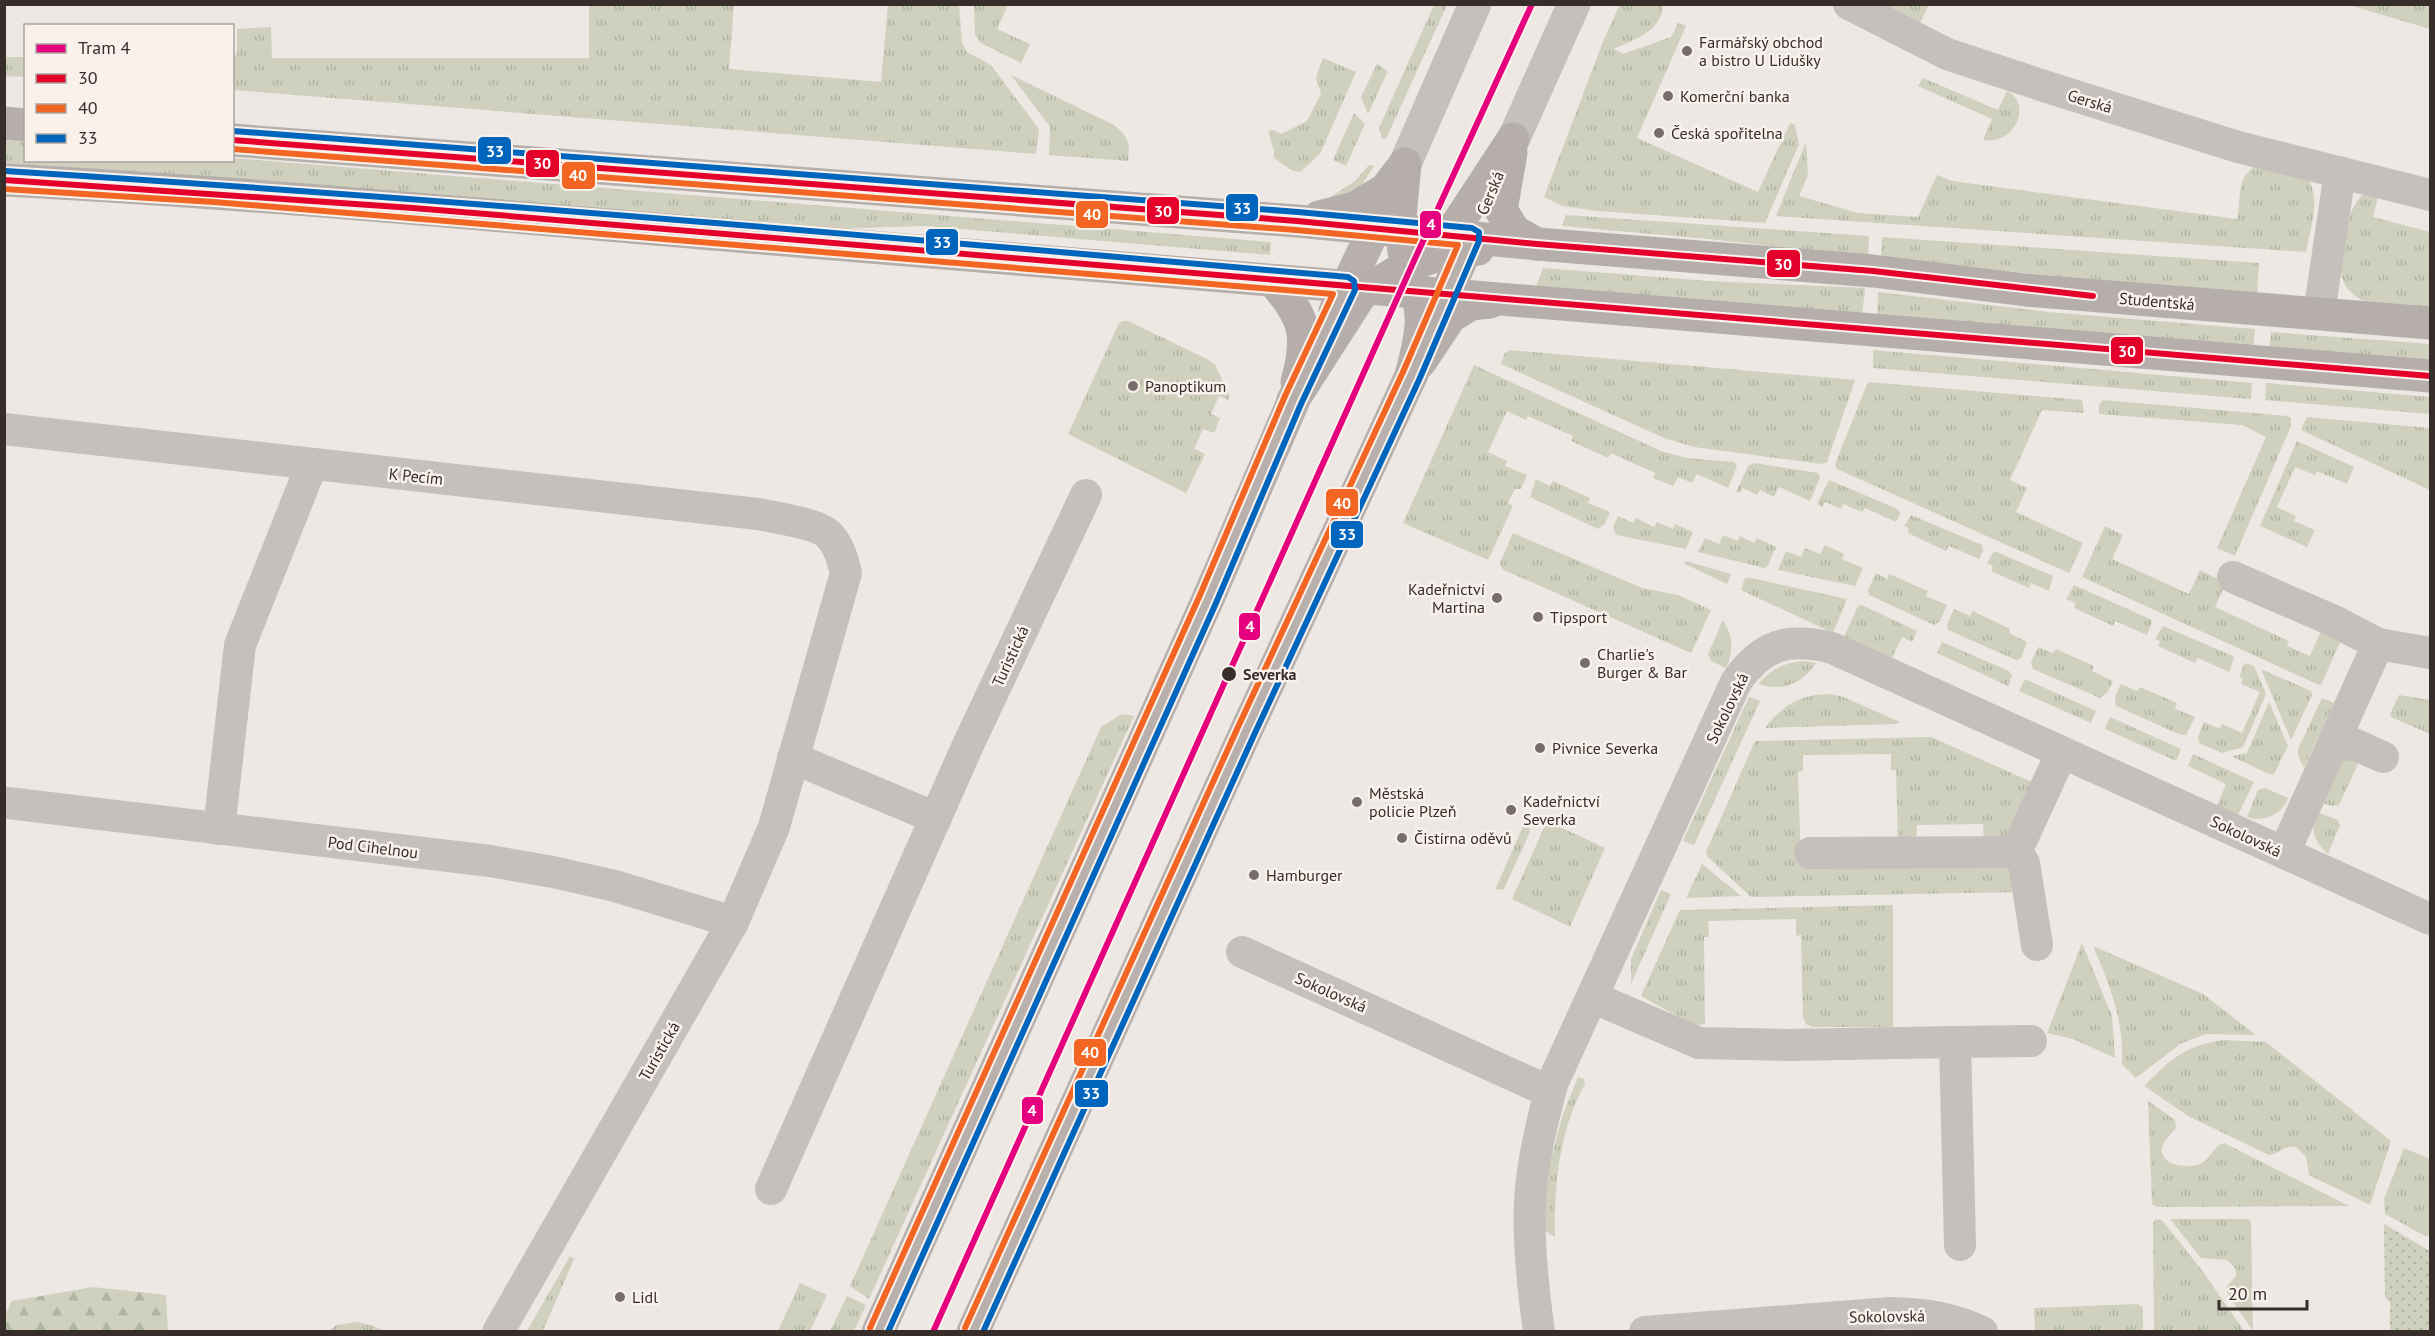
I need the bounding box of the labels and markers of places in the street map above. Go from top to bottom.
place label: Farmářský obchod a bistro U Lidušky [1699,32,1823,70]
marker: Farmářský obchod a bistro U Lidušky [1680,44,1694,58]
place label: Komerční banka [1680,86,1790,106]
marker: Komerční banka [1661,89,1675,103]
place label: Česká spořitelna [1671,123,1783,143]
marker: Česká spořitelna [1652,126,1666,140]
place label: Panoptikum [1145,376,1226,396]
marker: Panoptikum [1126,379,1140,393]
place label: Kadeřnictví Martina [1408,579,1485,617]
marker: Kadeřnictví Martina [1490,591,1504,605]
place label: Tipsport [1550,607,1608,627]
marker: Tipsport [1531,610,1545,624]
place label: Charlie's Burger & Bar [1597,644,1687,682]
marker: Charlie's Burger & Bar [1578,656,1592,670]
place label: Severka [1243,664,1297,684]
marker: Severka [1220,665,1238,683]
place label: Pivnice Severka [1552,738,1658,758]
marker: Pivnice Severka [1533,741,1547,755]
place label: Městská policie Plzeň [1369,783,1457,821]
place label: Kadeřnictví Severka [1523,791,1600,829]
marker: Městská policie Plzeň [1350,795,1364,809]
marker: Kadeřnictví Severka [1504,803,1518,817]
place label: Čistírna oděvů [1414,828,1512,848]
marker: Čistírna oděvů [1395,831,1409,845]
place label: Hamburger [1266,865,1343,885]
marker: Hamburger [1247,868,1261,882]
place label: Lidl [632,1287,658,1307]
marker: Lidl [613,1290,627,1304]

